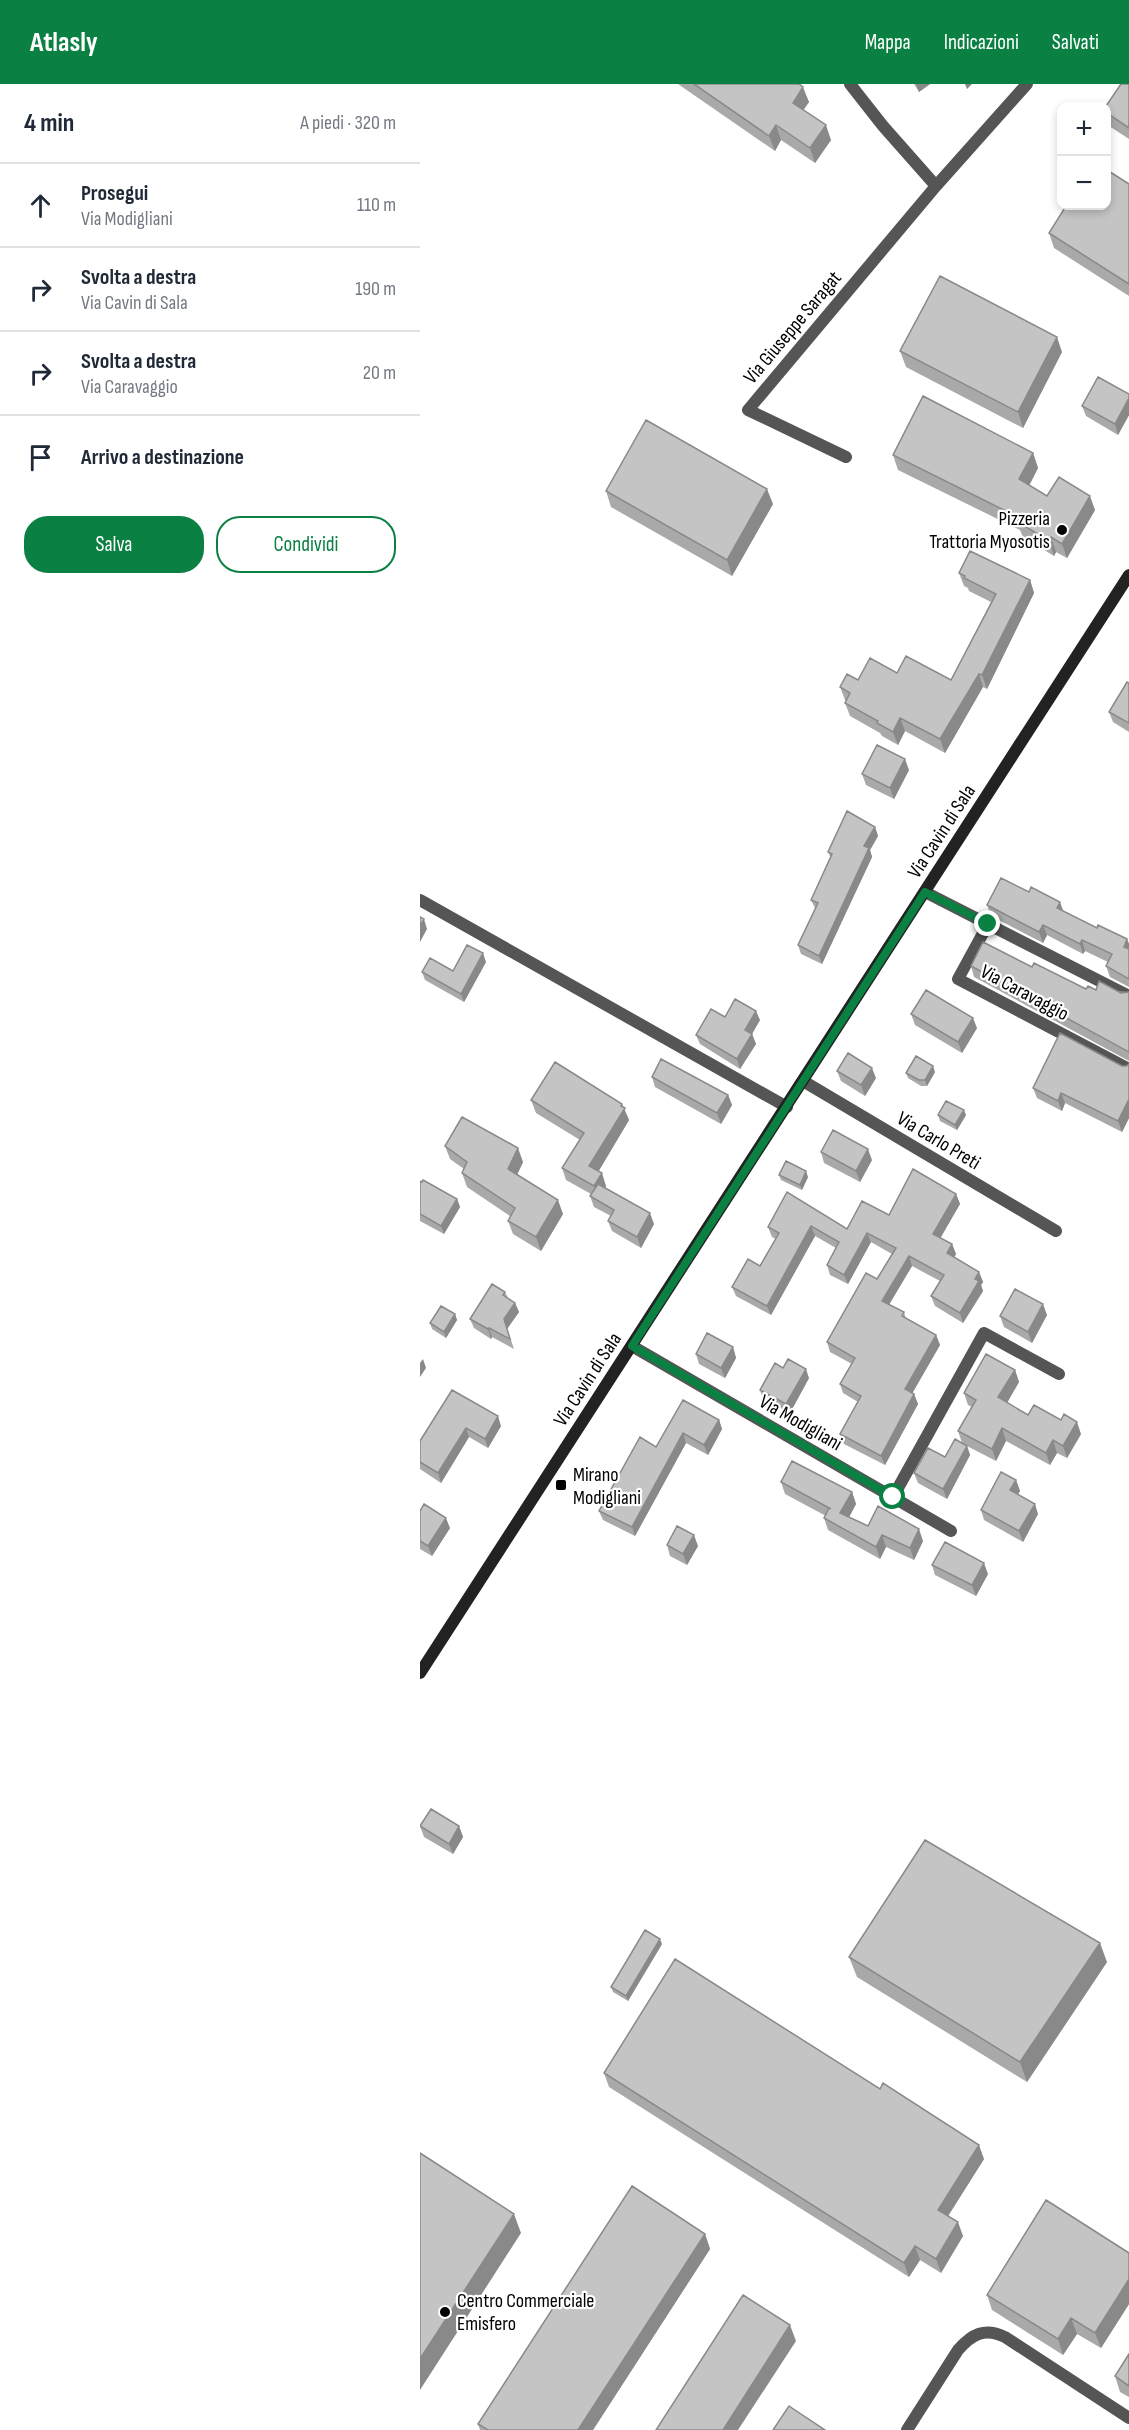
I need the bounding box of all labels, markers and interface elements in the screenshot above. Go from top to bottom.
text: Atlasly [30,26,98,59]
text: Mappa [865,30,911,55]
text: Indicazioni [944,30,1019,55]
text: Salvati [1052,30,1099,55]
map controls [1057,102,1111,210]
button: + [1057,102,1111,156]
text: 4 min [24,108,74,139]
text: A piedi · 320 m [300,111,396,135]
button: − [1057,156,1111,210]
text: Prosegui [81,180,148,207]
icon: ahead [24,189,57,222]
text: 110 m [357,193,396,217]
text: Via Modigliani [81,207,173,231]
text: Svolta a destra [81,264,196,291]
street label: Via Giuseppe Saragat [739,266,847,389]
icon: right [24,273,57,306]
text: 190 m [355,277,396,301]
text: Via Cavin di Sala [81,291,188,315]
text: Svolta a destra [81,348,196,375]
icon: right [24,357,57,390]
text: 20 m [363,361,396,385]
text: Via Caravaggio [81,375,178,399]
icon: arrive [24,441,57,474]
text: Arrivo a destinazione [81,444,244,471]
place label: Pizzeria Trattoria Myosotis [929,507,1050,554]
button: Salva [24,516,204,573]
button: Condividi [216,516,396,573]
marker: Pizzeria Trattoria Myosotis [1055,523,1069,537]
street label: Via Cavin di Sala [903,780,981,883]
route end [974,910,1000,936]
street label: Via Caravaggio [976,960,1073,1026]
street label: Via Carlo Preti [892,1107,985,1175]
street label: Via Cavin di Sala [549,1328,627,1431]
street label: Via Modigliani [755,1390,846,1456]
place label: Mirano Modigliani [573,1463,641,1510]
marker: Mirano Modigliani [554,1478,568,1492]
route start [879,1483,905,1509]
place label: Centro Commerciale Emisfero [457,2289,594,2336]
marker: Centro Commerciale Emisfero [438,2305,452,2319]

